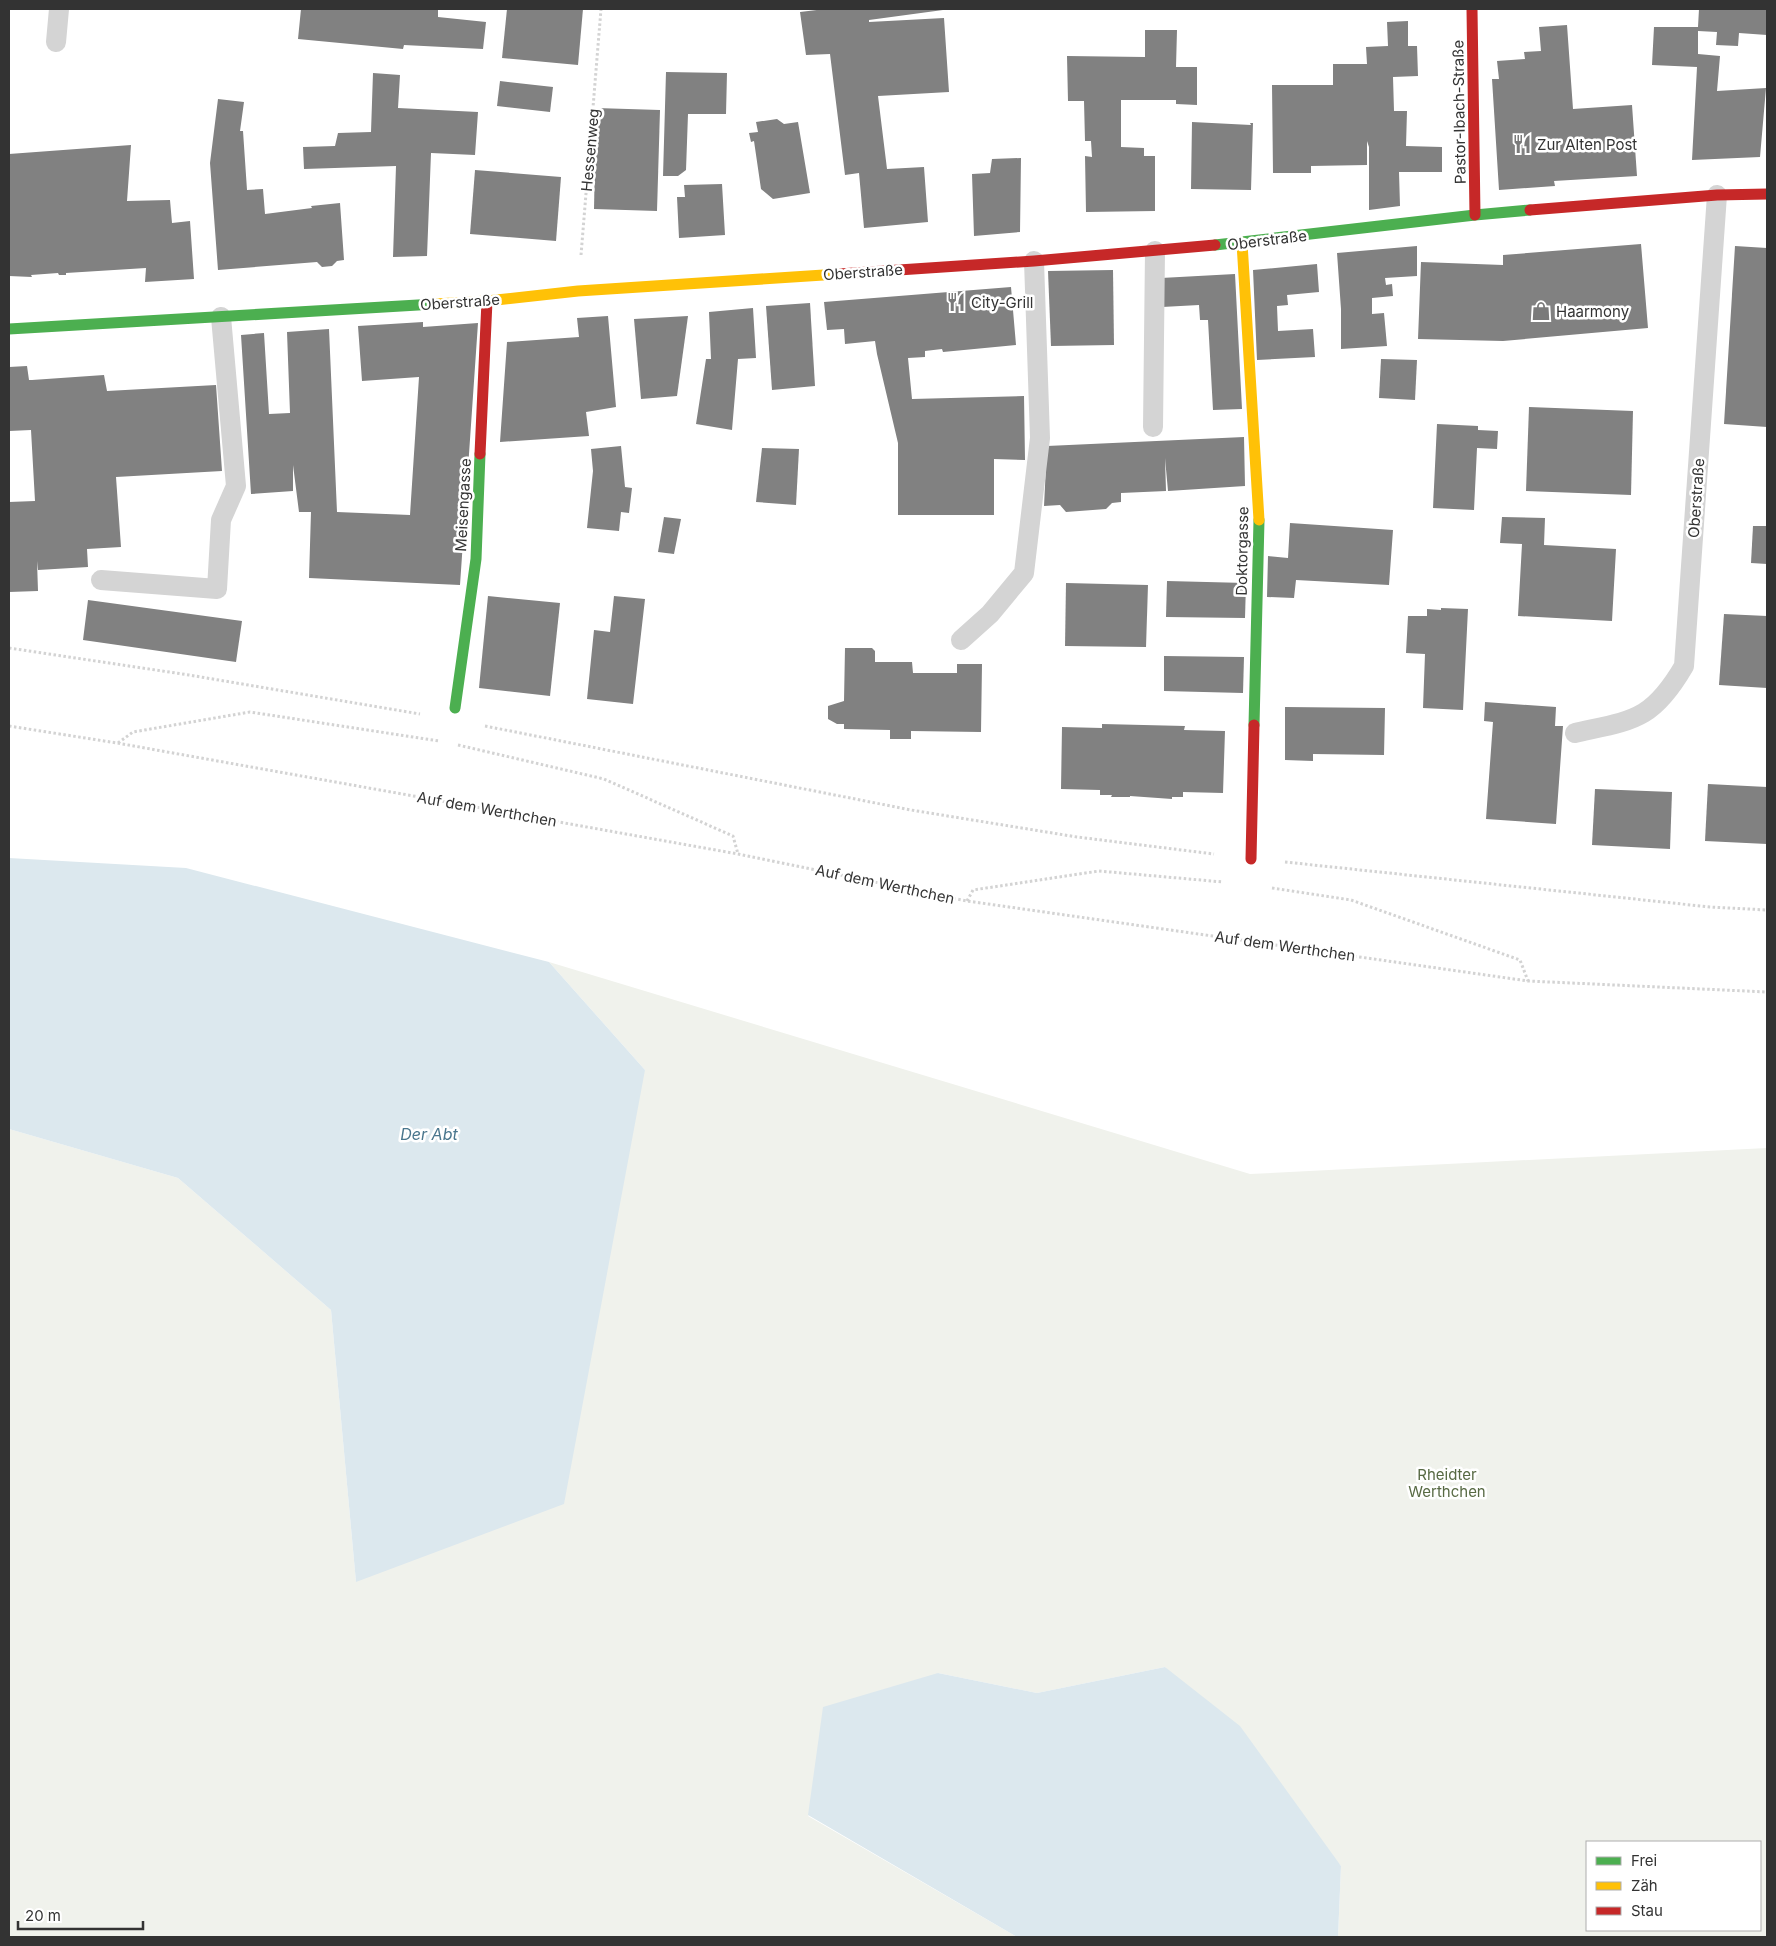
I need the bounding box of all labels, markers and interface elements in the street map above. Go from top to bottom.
street label: Pastor-Ibach-Straße [1448,40,1470,184]
street label: Hessenweg [577,108,603,192]
restaurant icon: Zur Alten Post [1511,133,1533,155]
place label: Zur Alten Post [1537,135,1637,154]
street label: Oberstraße [1226,226,1308,254]
street label: Oberstraße [822,260,904,284]
street label: Oberstraße [419,290,501,314]
restaurant icon: City-Grill [945,291,967,313]
place label: City-Grill [971,293,1034,312]
shop icon: Haarmony [1530,300,1552,322]
place label: Haarmony [1556,302,1630,321]
street label: Oberstraße [1684,457,1708,539]
street label: Meisengasse [451,458,475,552]
street label: Doktorgasse [1232,506,1252,596]
street label: Auf dem Werthchen [416,787,558,831]
street label: Auf dem Werthchen [814,860,956,908]
street label: Auf dem Werthchen [1213,927,1357,965]
water label: Der Abt [400,1124,458,1144]
park label: Rheidter Werthchen [1408,1465,1486,1501]
legend [1586,1841,1761,1931]
text: Frei [1631,1851,1657,1870]
text: Zäh [1631,1876,1658,1895]
scale bar [18,1898,142,1930]
text: Stau [1631,1901,1663,1920]
text: 20 m [25,1906,61,1925]

